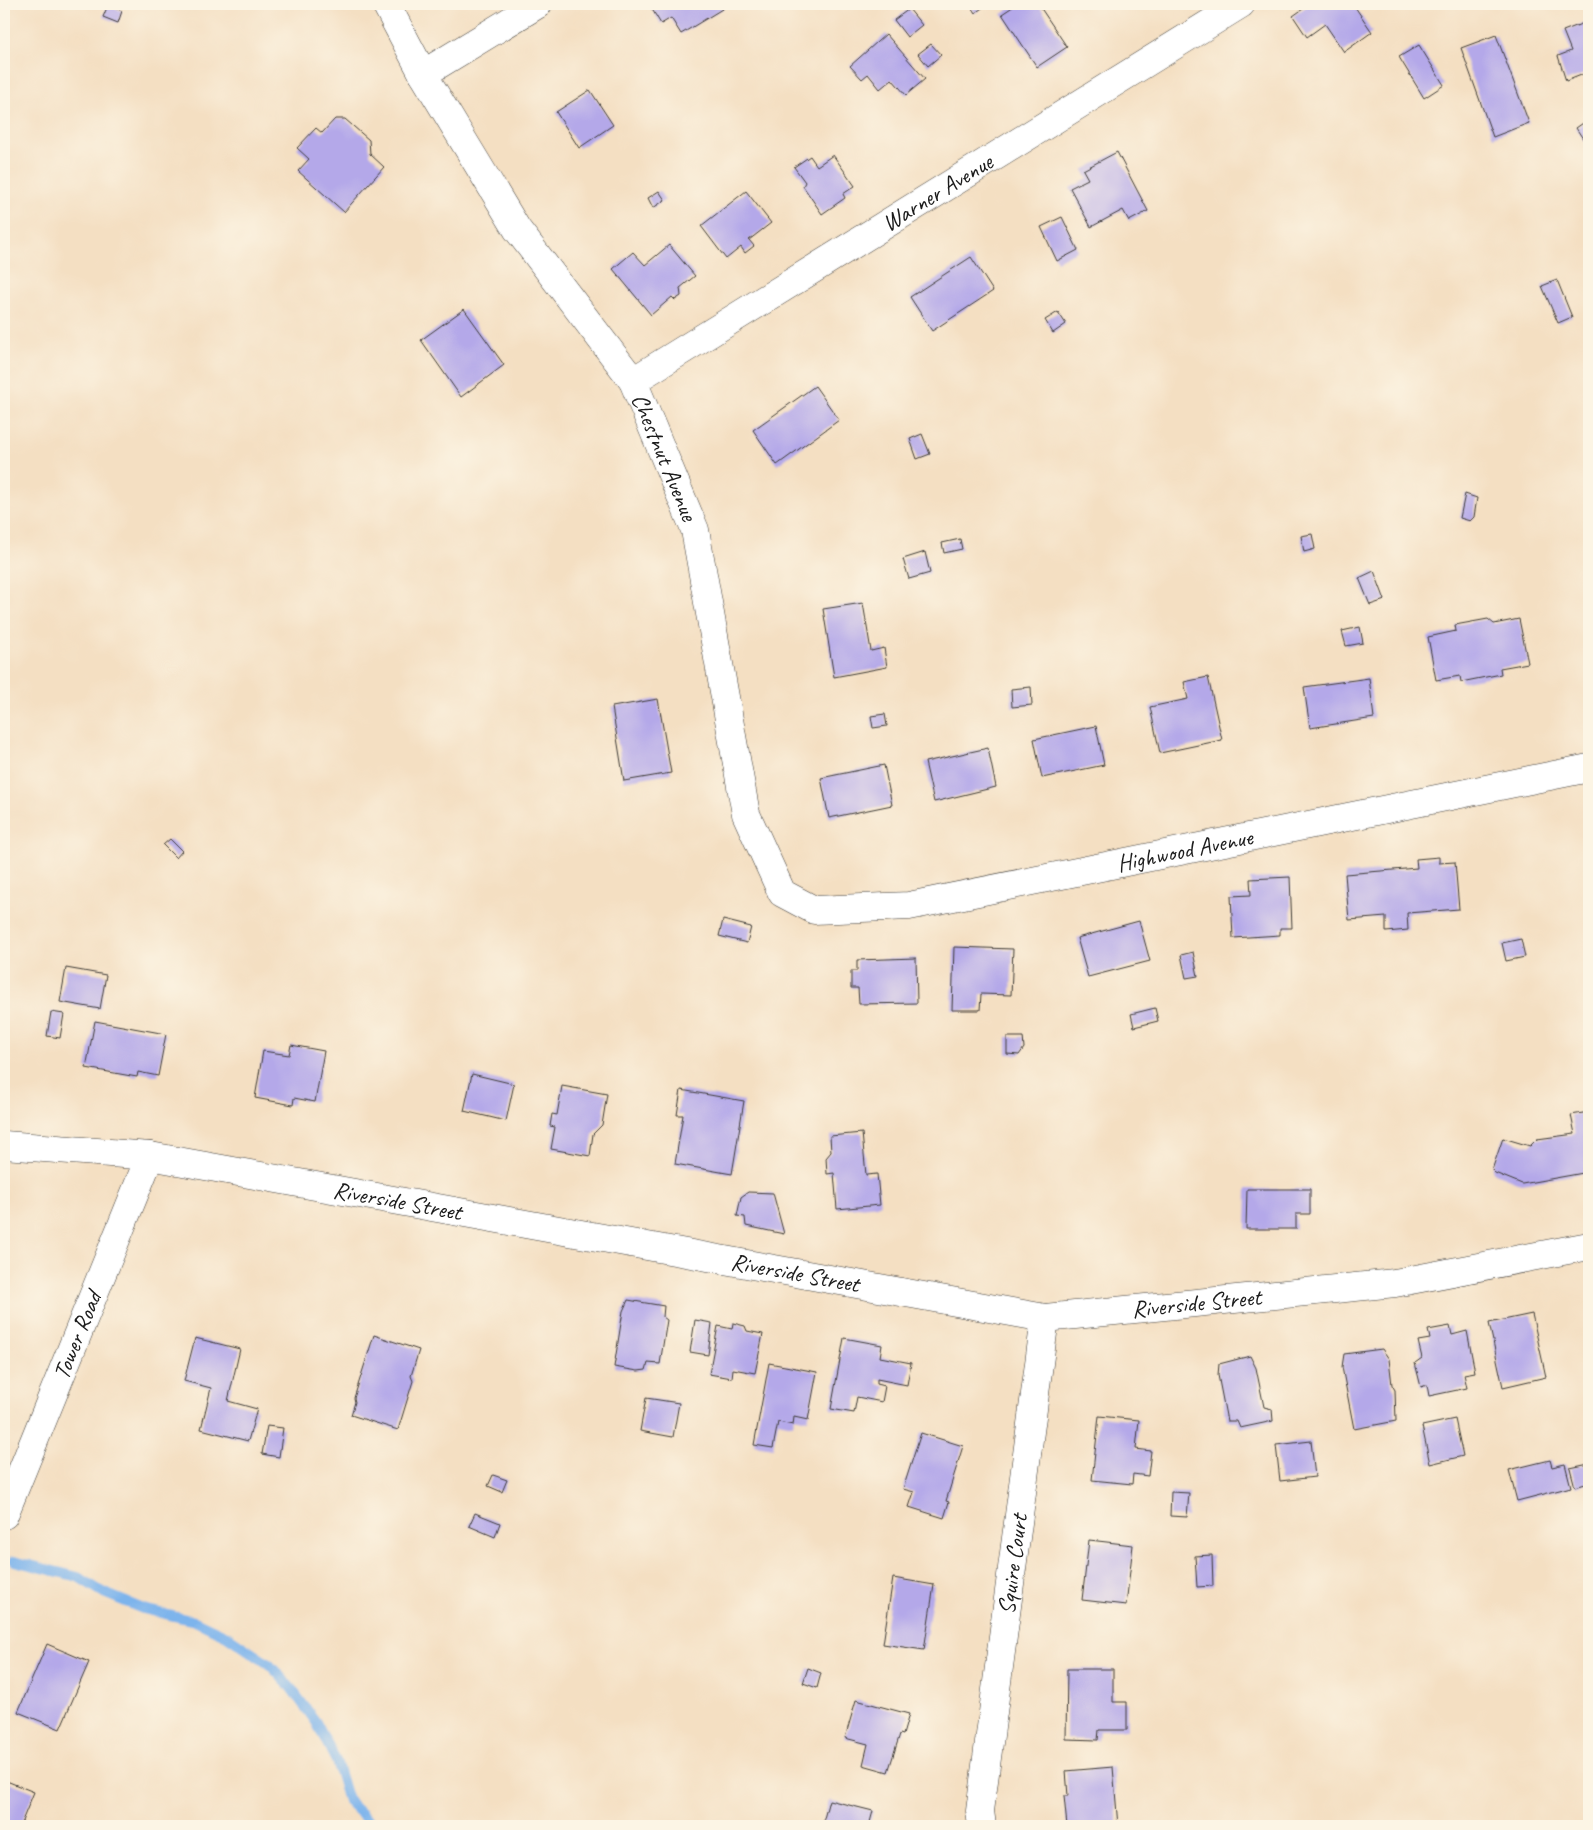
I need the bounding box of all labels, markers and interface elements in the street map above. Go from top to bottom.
street label: Warner Avenue [876,146,1000,238]
street label: Chestnut Avenue [625,389,705,527]
street label: Highwood Avenue [1114,821,1257,878]
street label: Riverside Street [331,1175,466,1227]
street label: Riverside Street [729,1246,864,1299]
street label: Riverside Street [1130,1281,1264,1324]
street label: Tower Road [46,1284,110,1384]
street label: Squire Court [991,1510,1034,1616]

